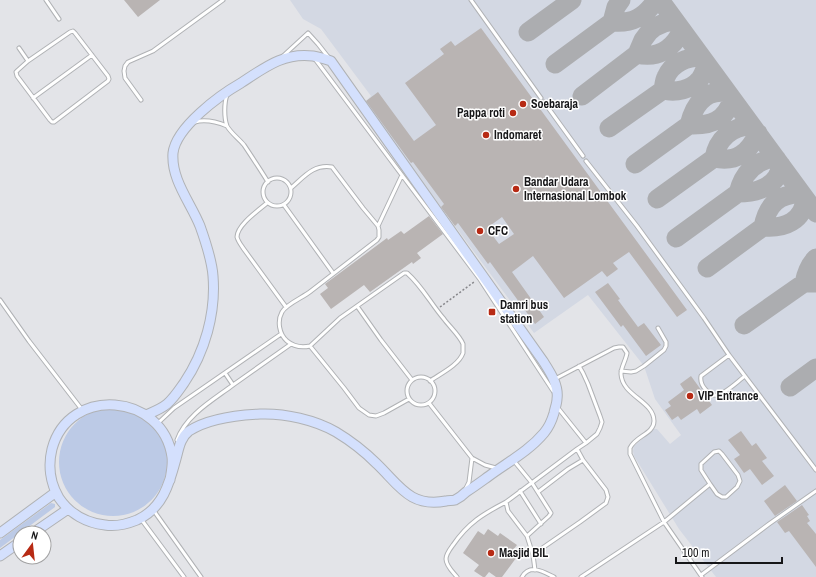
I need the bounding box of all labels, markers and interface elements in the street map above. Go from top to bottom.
place label: Soebaraja [531,96,579,112]
marker: Soebaraja [518,99,528,109]
place label: Pappa roti [457,105,505,121]
marker: Pappa roti [508,108,518,118]
place label: Indomaret [494,127,542,143]
marker: Indomaret [481,130,491,140]
place label: Bandar Udara Internasional Lombok [524,174,627,204]
marker: Bandar Udara Internasional Lombok [511,184,521,194]
place label: CFC [488,223,508,239]
marker: CFC [475,226,485,236]
place label: Damri bus station [500,297,549,327]
marker: Damri bus station [487,307,497,317]
place label: VIP Entrance [698,388,759,404]
marker: VIP Entrance [685,391,695,401]
north arrow [12,525,52,565]
text: N [30,528,40,543]
scale bar [676,539,782,565]
place label: Masjid BIL [499,545,548,561]
text: 100 m [682,545,709,561]
marker: Masjid BIL [486,548,496,558]

